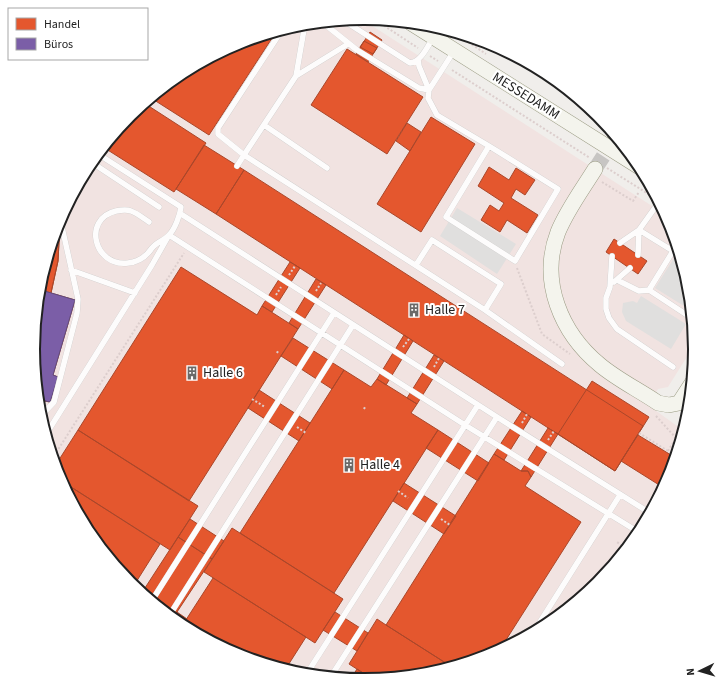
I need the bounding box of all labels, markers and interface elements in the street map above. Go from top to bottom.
legend [8,8,148,60]
text: Handel [44,16,80,33]
text: Büros [44,36,73,53]
street label: MESSEDAMM [488,67,564,125]
place label: Halle 7 [425,300,465,320]
building icon: Halle 7 [406,302,422,318]
place label: Halle 6 [203,363,243,383]
building icon: Halle 6 [184,365,200,381]
place label: Halle 4 [360,455,400,475]
building icon: Halle 4 [341,457,357,473]
north arrow [680,651,720,691]
text: N [683,668,698,676]

